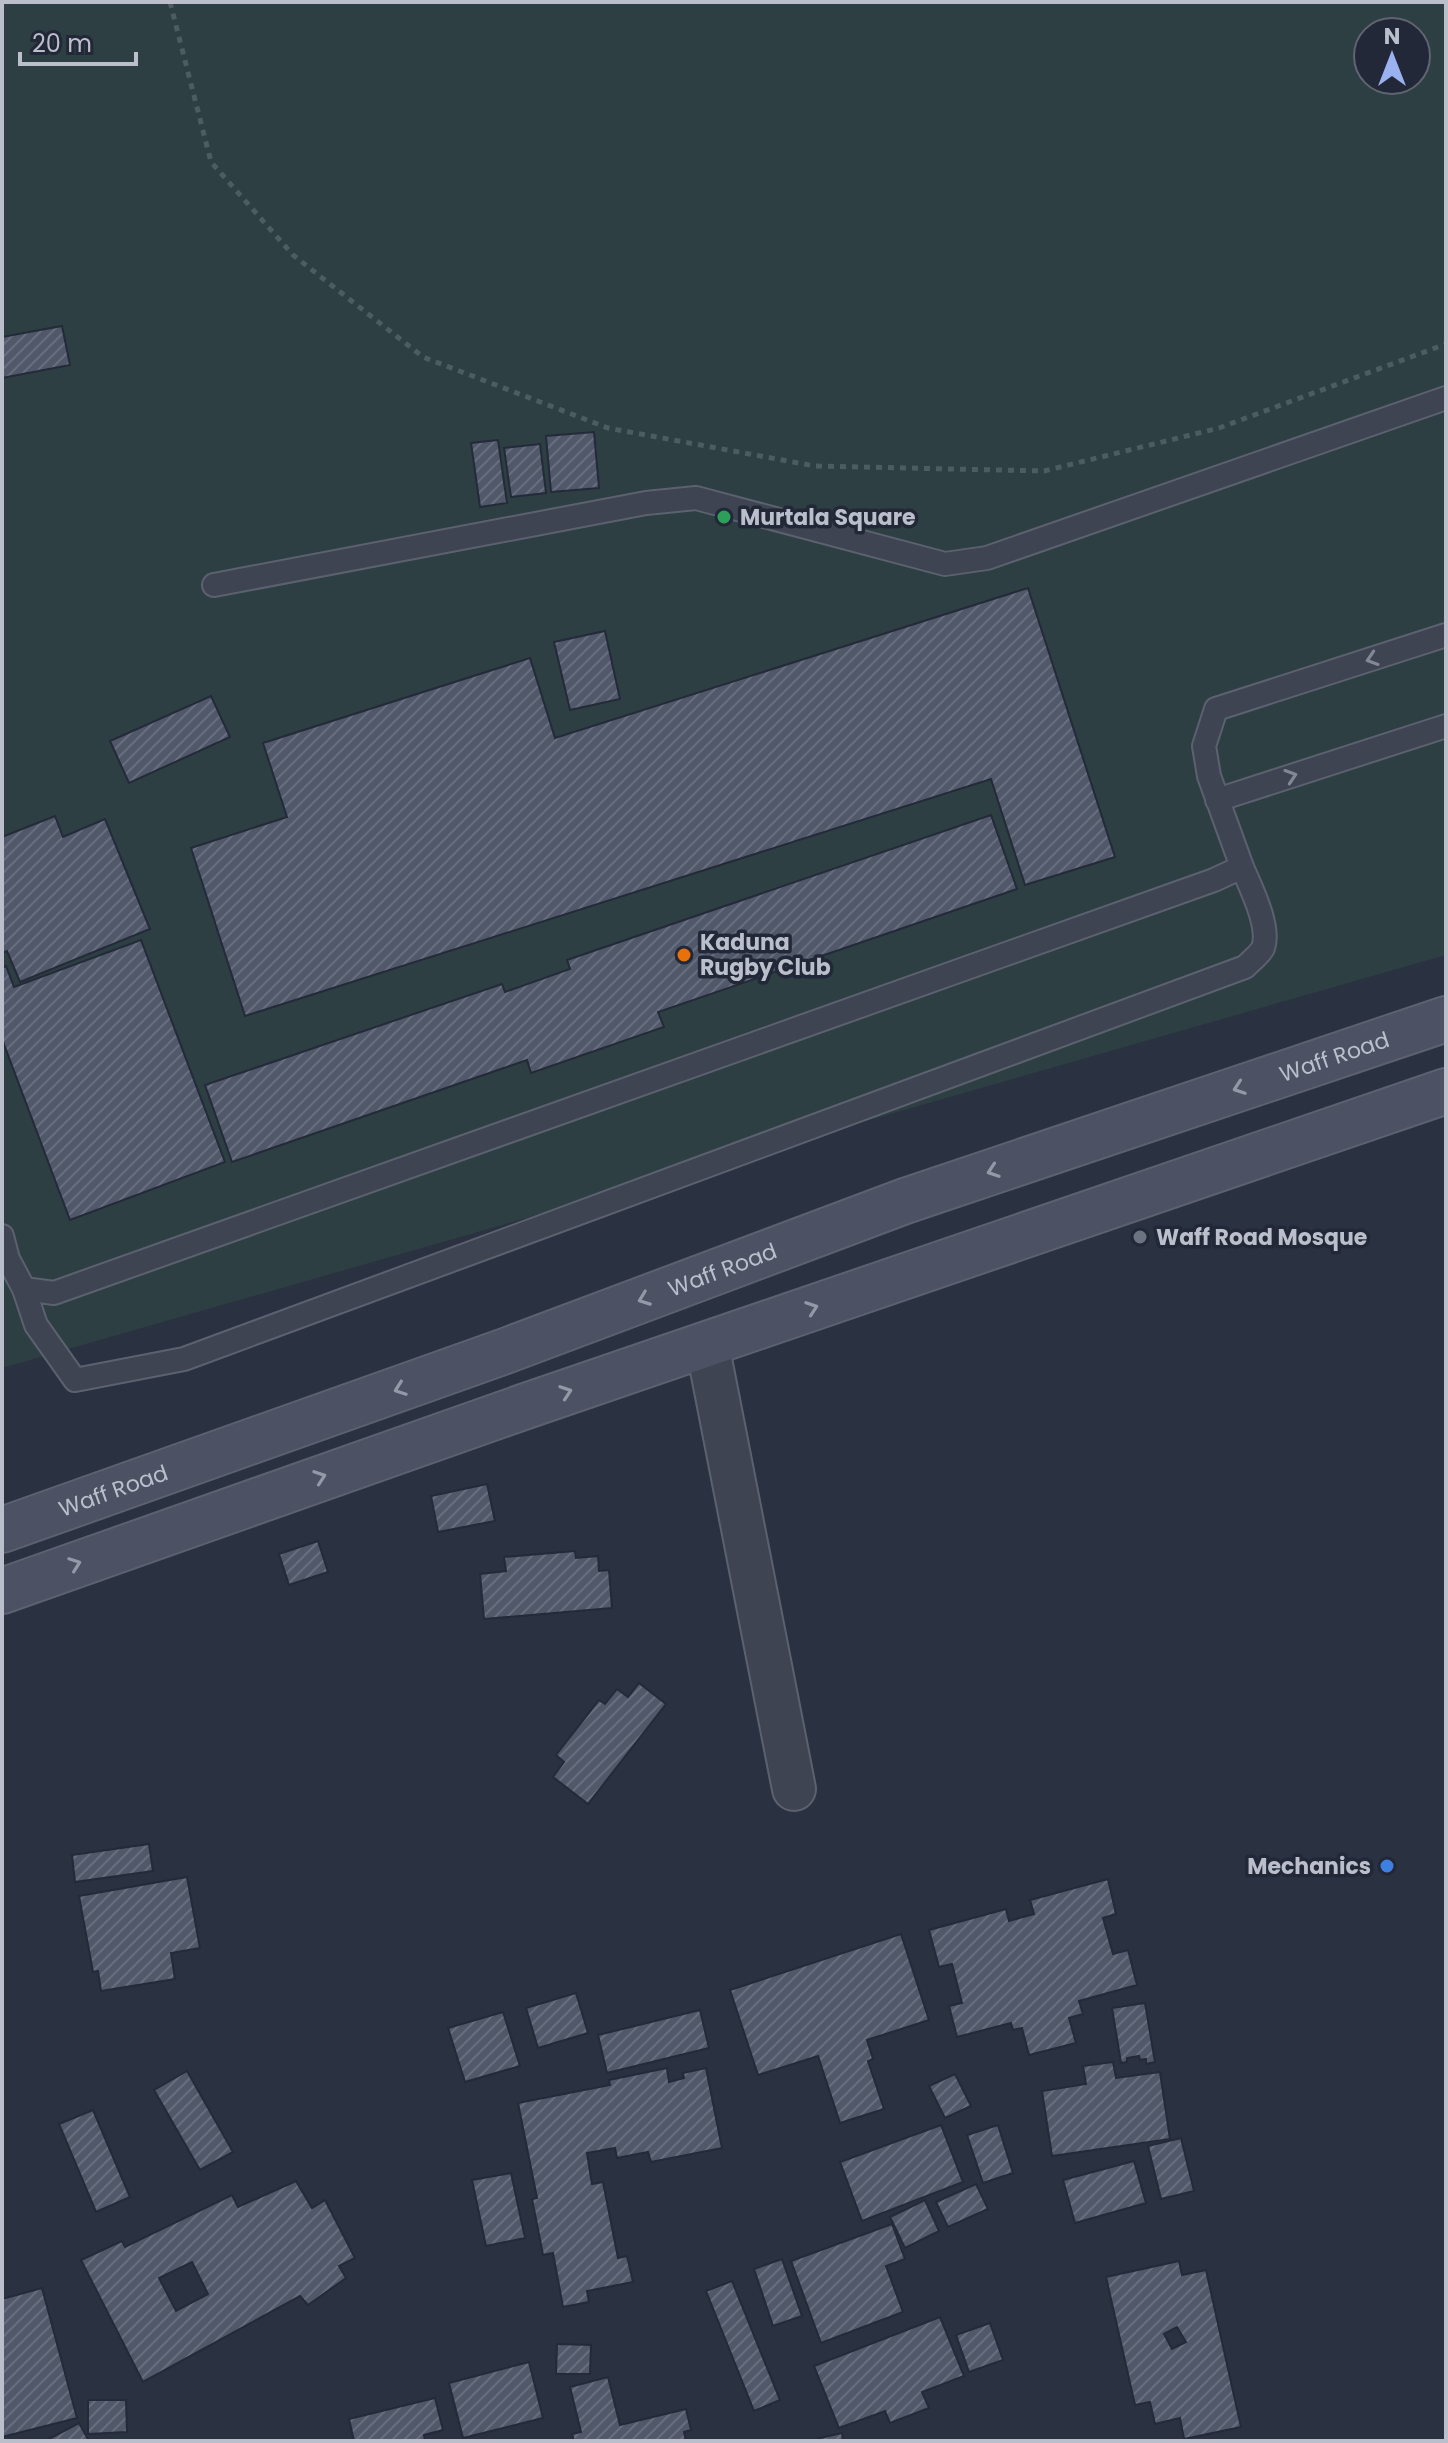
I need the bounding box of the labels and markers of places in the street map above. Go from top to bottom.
place label: Murtala Square [740,502,916,533]
marker: Murtala Square [715,508,733,526]
place label: Kaduna Rugby Club [700,927,831,983]
marker: Kaduna Rugby Club [675,946,693,964]
place label: Waff Road Mosque [1156,1222,1367,1253]
marker: Waff Road Mosque [1131,1228,1149,1246]
place label: Mechanics [1247,1851,1371,1882]
marker: Mechanics [1378,1857,1396,1875]

